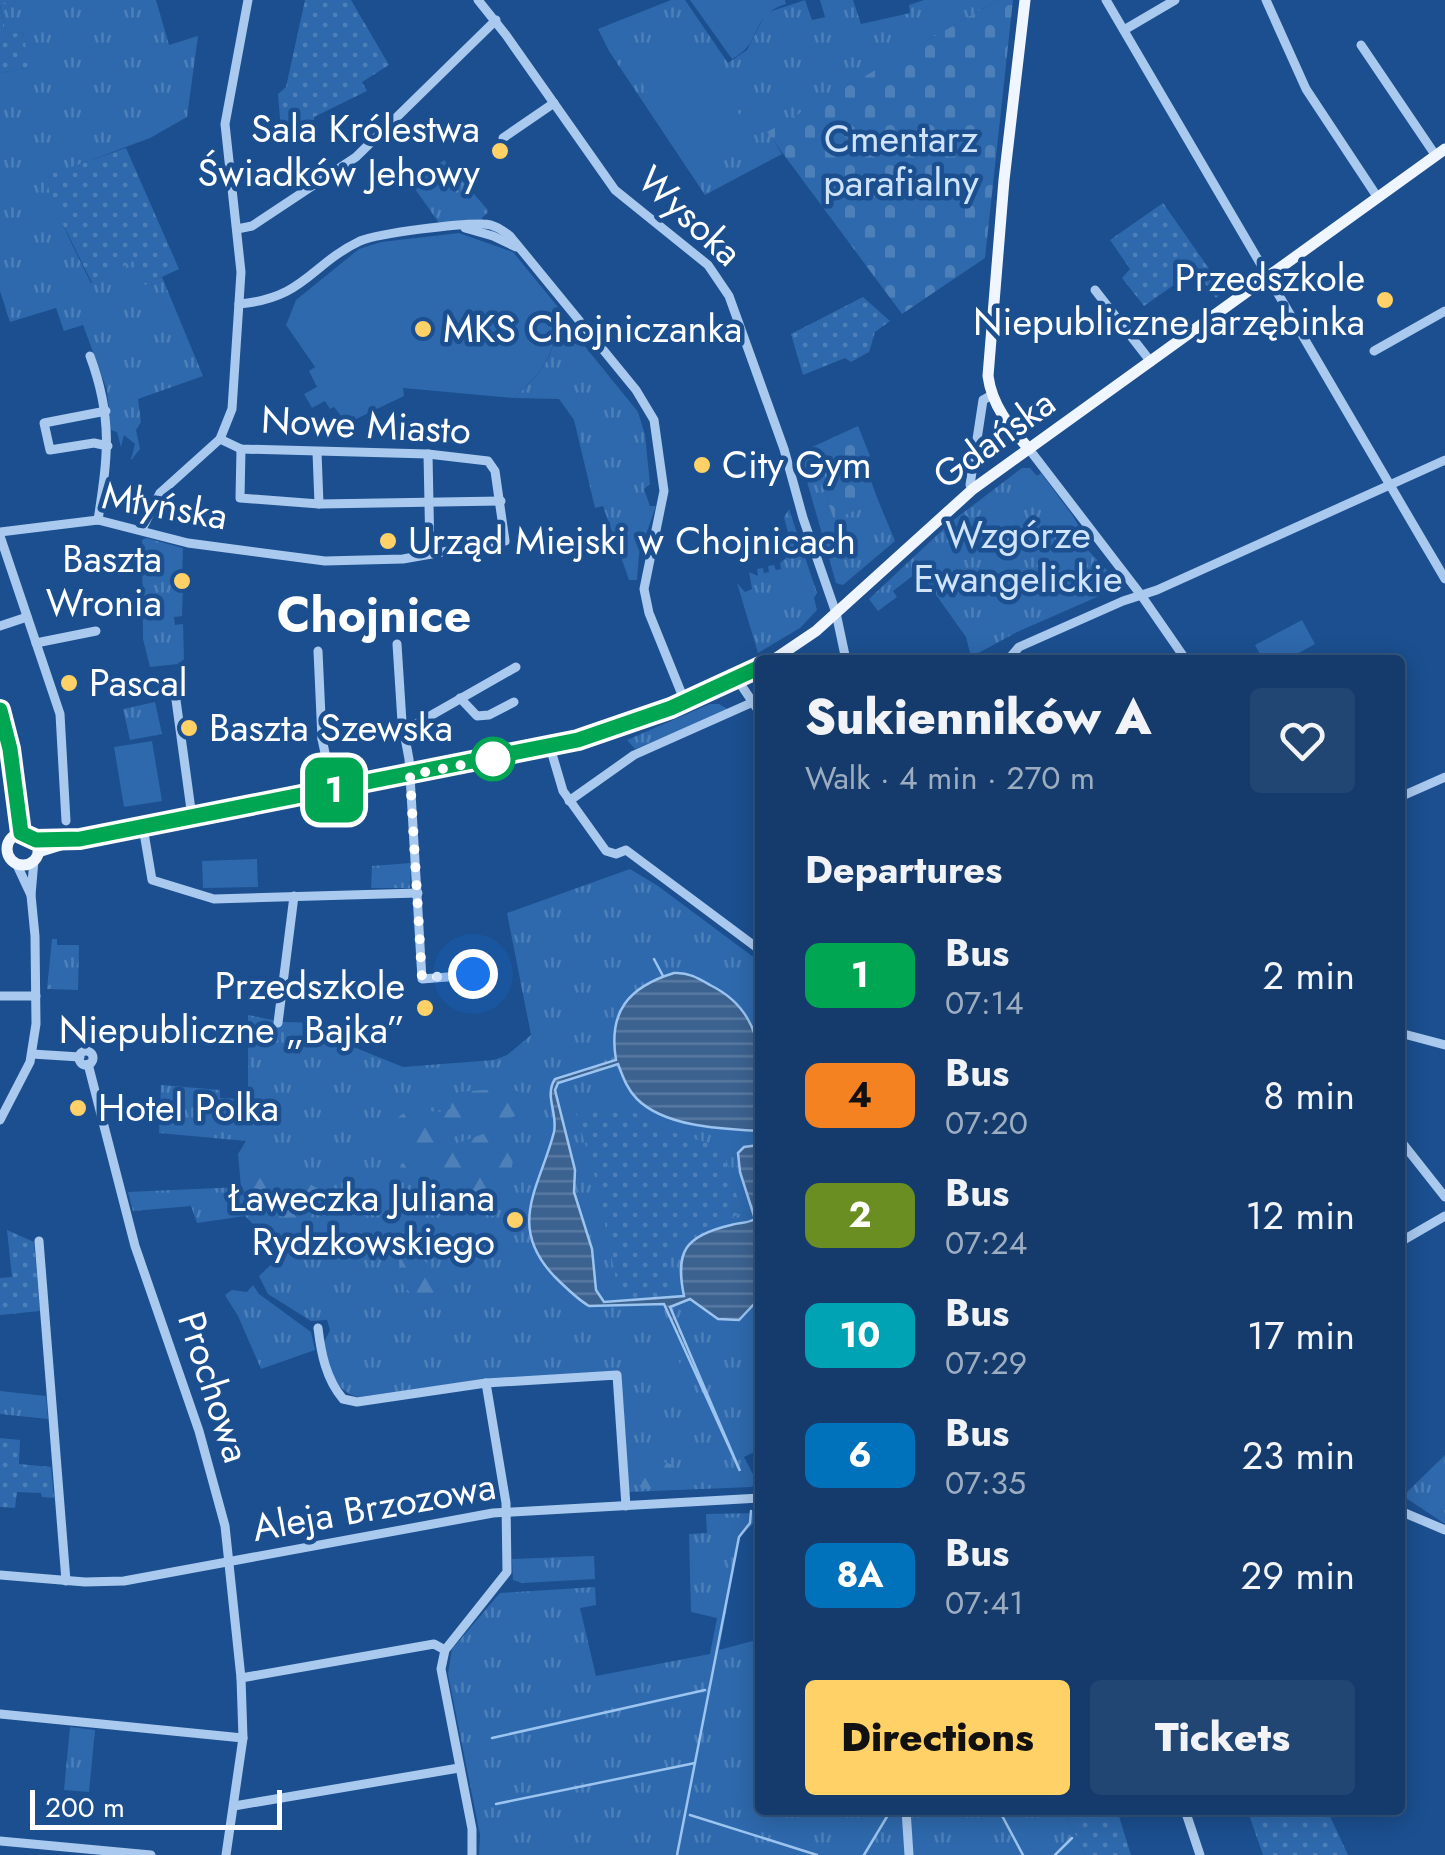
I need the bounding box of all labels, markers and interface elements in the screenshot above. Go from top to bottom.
place label: Sala Królestwa Świadków Jehowy [197,101,480,200]
park label: Cmentarz parafialny [823,111,979,210]
marker: Sala Królestwa Świadków Jehowy [489,140,511,162]
street label: Wysoka [626,153,755,279]
place label: Przedszkole Niepubliczne Jarzębinka [973,250,1365,349]
marker: Przedszkole Niepubliczne Jarzębinka [1374,289,1396,311]
place label: MKS Chojniczanka [443,301,742,356]
marker: MKS Chojniczanka [412,318,434,340]
street label: Gdańska [921,375,1066,502]
street label: Nowe Miasto [260,392,472,457]
place label: City Gym [722,437,872,492]
marker: City Gym [691,454,713,476]
street label: Młyńska [98,467,232,544]
park label: Wzgórze Ewangelickie [913,507,1123,606]
place label: Urząd Miejski w Chojnicach [408,513,856,568]
marker: Urząd Miejski w Chojnicach [377,530,399,552]
place label: Baszta Wronia [46,531,162,630]
marker: Baszta Wronia [171,570,193,592]
district label: Chojnice [277,581,471,650]
place label: Pascal [89,655,187,710]
marker: Pascal [58,672,80,694]
text: Sukienników A [805,683,1152,752]
button: heart [1250,688,1355,793]
place label: Baszta Szewska [209,700,453,755]
marker: Baszta Szewska [178,717,200,739]
unlabelled marker [472,738,514,780]
text: Walk · 4 min · 270 m [805,755,1095,801]
line badge: 1 [302,758,366,822]
text: 1 [325,765,343,815]
text: Departures [805,842,1002,897]
text: Bus [945,925,1009,980]
text: 2 min [1263,948,1355,1003]
your location [448,949,498,999]
text: 1 [851,950,869,1000]
place label: Przedszkole Niepubliczne „Bajka” [59,958,405,1057]
text: 07:14 [945,980,1024,1026]
marker: Przedszkole Niepubliczne „Bajka” [414,997,436,1019]
text: Bus [945,1045,1009,1100]
text: 8 min [1263,1068,1355,1123]
text: 4 [848,1070,872,1120]
place label: Hotel Polka [98,1080,279,1135]
marker: Hotel Polka [67,1097,89,1119]
text: 07:20 [945,1100,1028,1146]
text: Bus [945,1165,1009,1220]
place label: Ławeczka Juliana Rydzkowskiego [228,1170,495,1269]
text: 12 min [1245,1188,1355,1243]
text: 2 [849,1190,871,1240]
marker: Ławeczka Juliana Rydzkowskiego [504,1209,526,1231]
text: 07:24 [945,1220,1027,1266]
text: Bus [945,1285,1009,1340]
street label: Prochowa [164,1304,265,1469]
text: 17 min [1247,1308,1355,1363]
text: 10 [840,1310,881,1360]
text: 07:29 [945,1340,1027,1386]
text: Bus [945,1405,1009,1460]
text: 23 min [1242,1428,1355,1483]
text: 6 [848,1430,872,1480]
street label: Aleja Brzozowa [248,1458,500,1555]
text: 07:35 [945,1460,1026,1506]
text: Bus [945,1525,1009,1580]
text: 29 min [1241,1548,1355,1603]
text: 8A [836,1550,884,1600]
text: 07:41 [945,1580,1024,1626]
button: Directions [805,1680,1070,1795]
button: Tickets [1090,1680,1355,1795]
scale bar [30,1785,282,1830]
text: 200 m [45,1787,125,1828]

